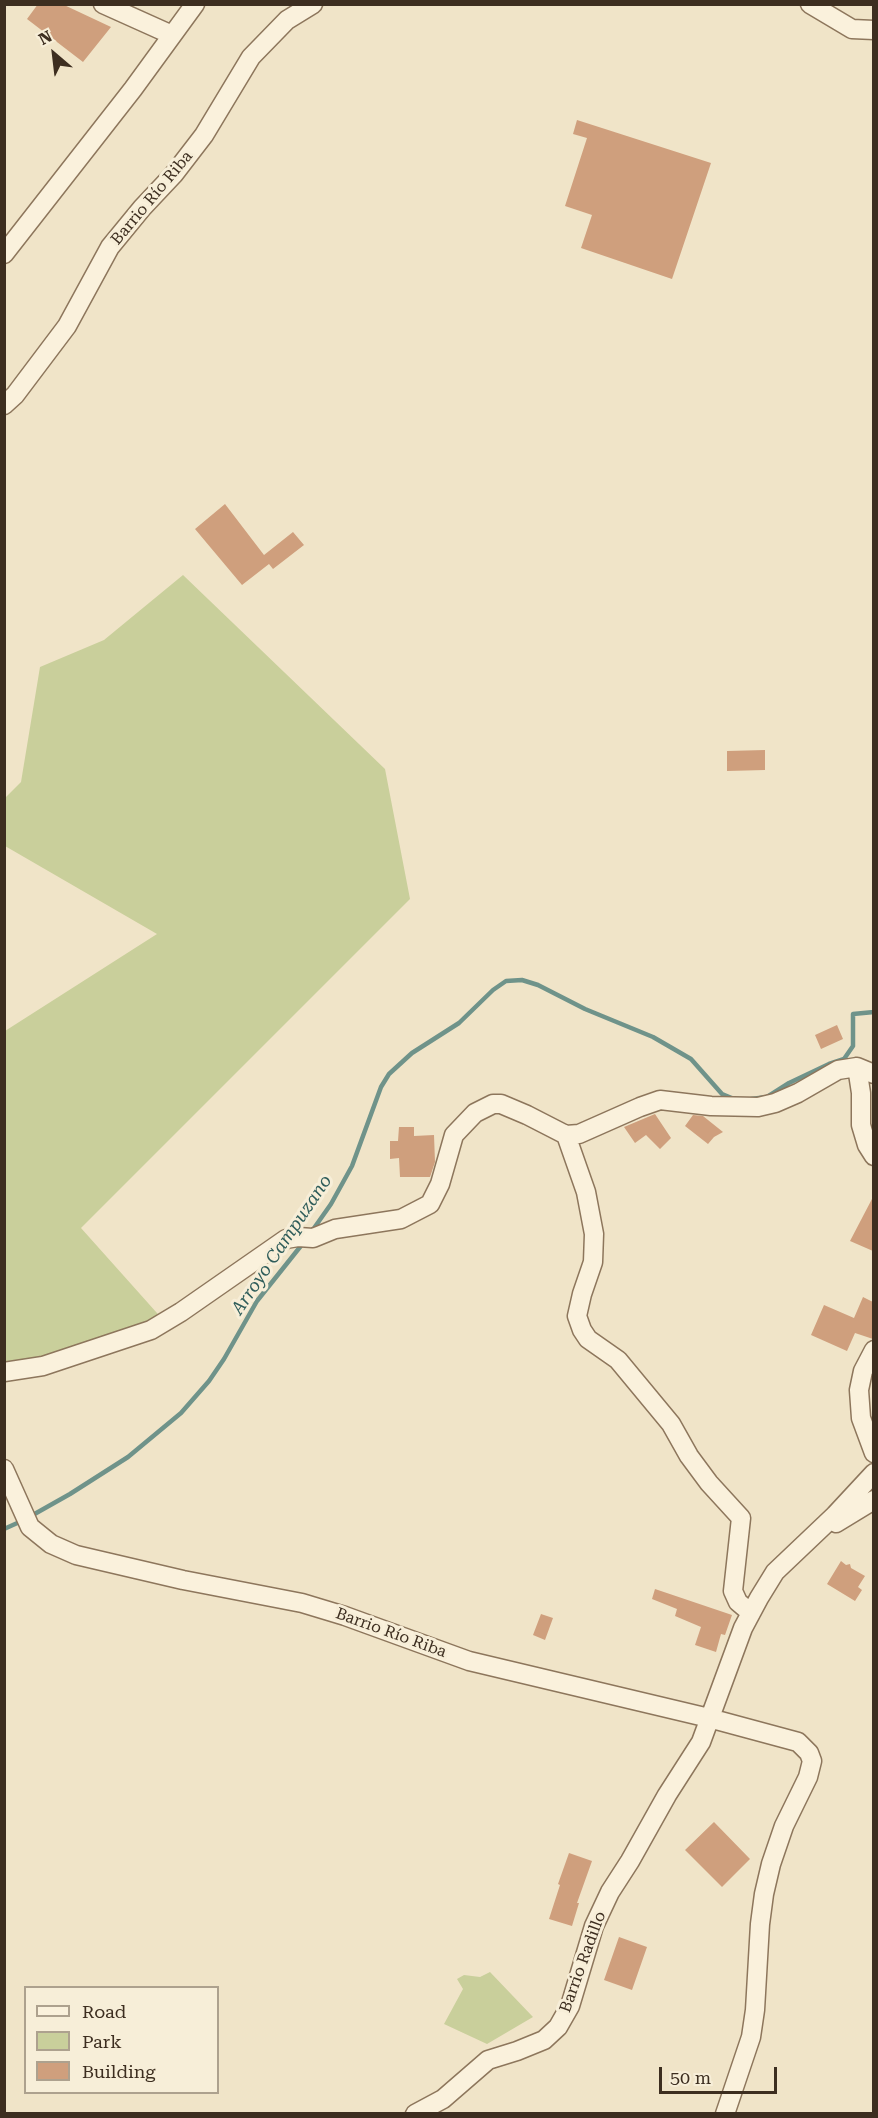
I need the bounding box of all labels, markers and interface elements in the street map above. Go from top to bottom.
north arrow [24,24,84,84]
text: N [35,26,55,49]
street label: Barrio Río Riba [107,147,197,249]
water label: Arroyo Campuzano [227,1171,337,1319]
street label: Barrio Río Riba [333,1604,449,1662]
street label: Barrio Radillo [556,1909,610,2015]
legend [24,1986,219,2094]
text: Road [82,2001,126,2022]
text: Park [82,2031,122,2052]
scale bar [662,2055,780,2093]
text: Building [82,2061,156,2082]
text: 50 m [670,2067,711,2088]

